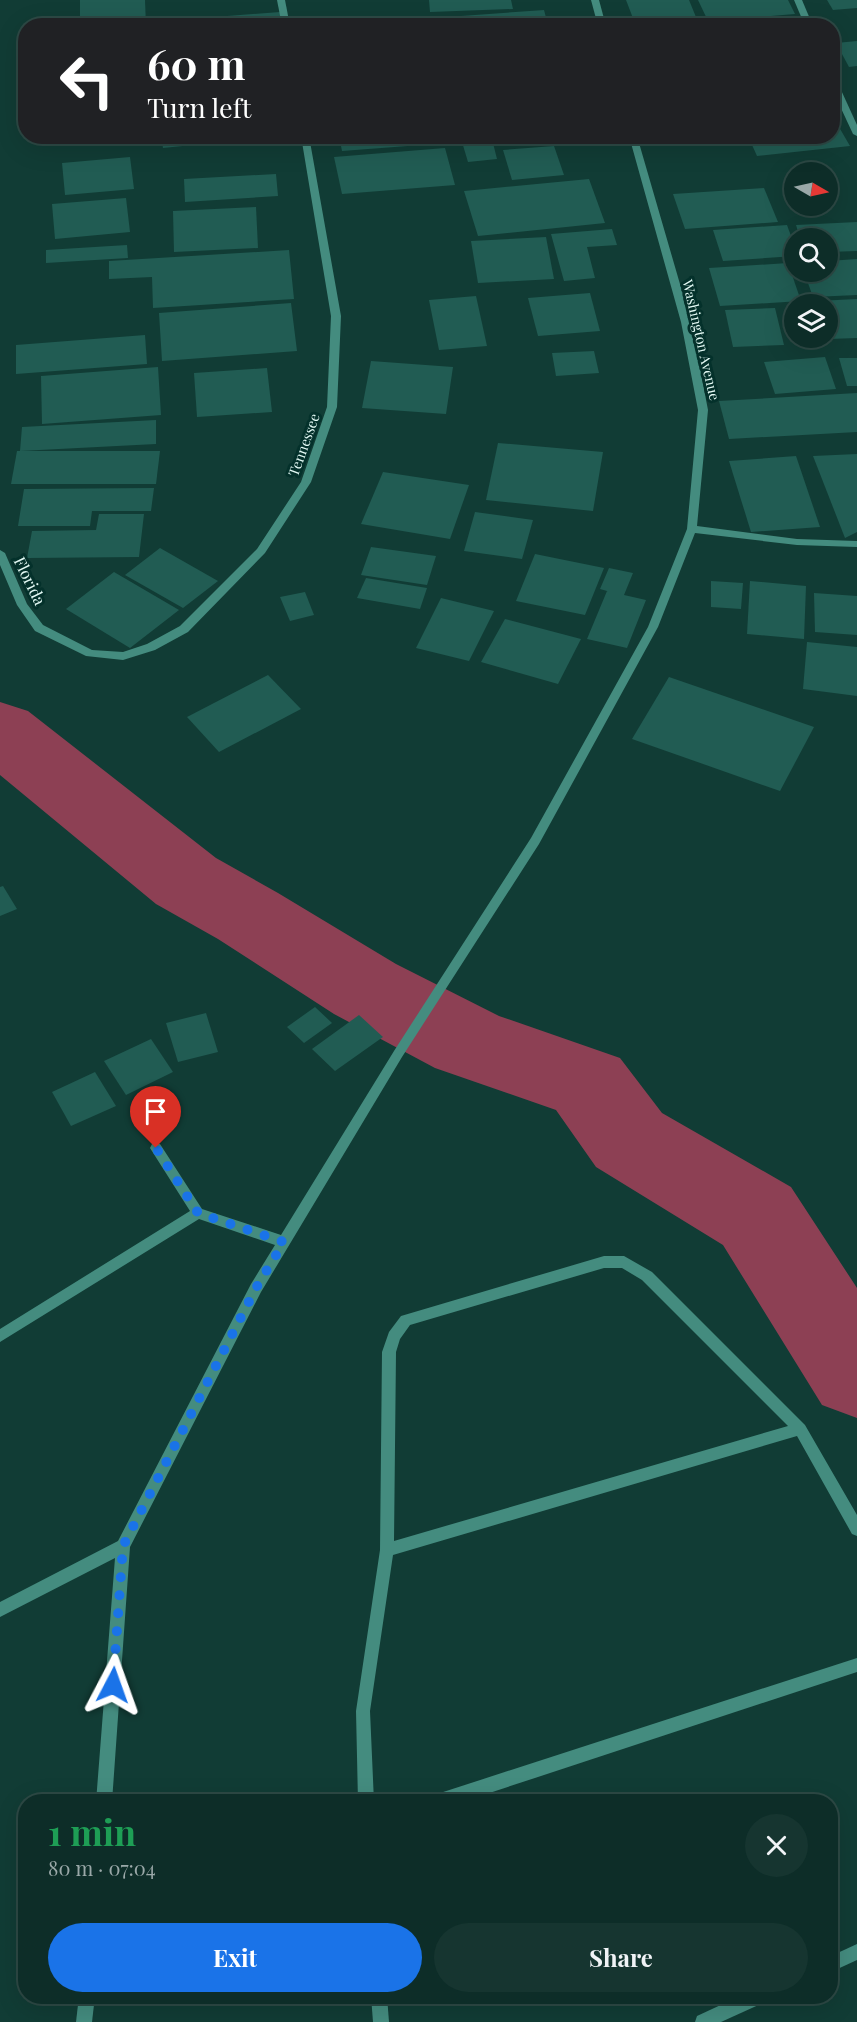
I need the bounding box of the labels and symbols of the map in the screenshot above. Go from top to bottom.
north arrow [784,162,838,216]
street label: Washington Avenue [678,277,725,402]
street label: Tennessee [283,411,324,479]
street label: Florida [10,553,51,608]
pin [130,1086,181,1148]
position arrow [81,1653,145,1717]

